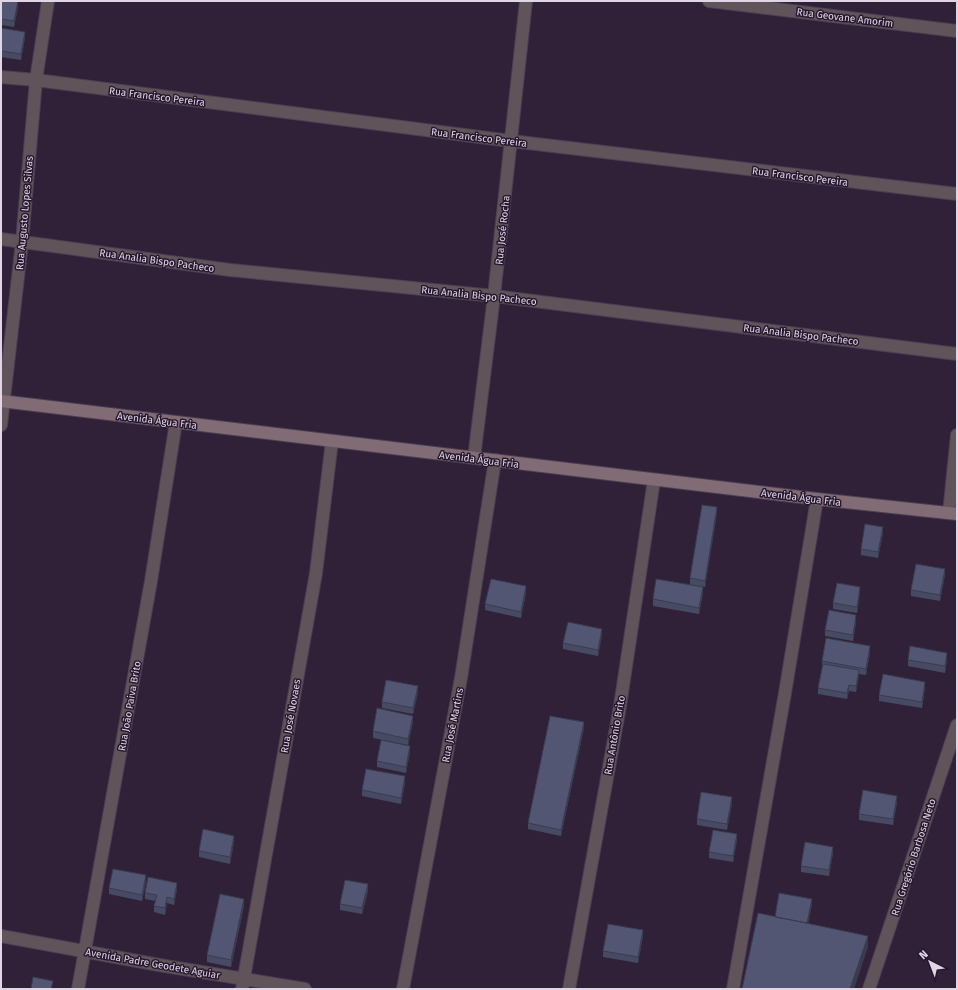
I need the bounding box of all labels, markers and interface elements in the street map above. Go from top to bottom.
street label: Rua Geovane Amorim [796,6,894,30]
street label: Rua Francisco Pereira [108,85,205,109]
street label: Rua Francisco Pereira [430,126,527,150]
street label: Rua Augusto Lopes Silvas [14,155,36,270]
street label: Rua Francisco Pereira [751,165,848,189]
street label: Rua José Rocha [493,195,513,265]
street label: Rua Analia Bispo Pacheco [99,247,215,275]
street label: Rua Analia Bispo Pacheco [421,284,537,308]
street label: Rua Analia Bispo Pacheco [743,322,859,348]
street label: Avenida Água Fria [116,408,198,432]
street label: Avenida Água Fria [438,447,520,471]
street label: Avenida Água Fria [760,485,842,509]
street label: Rua João Paiva Brito [116,660,144,752]
street label: Rua José Novaes [279,678,303,754]
street label: Rua José Martins [440,687,466,763]
street label: Rua Antônio Brito [602,695,628,776]
street label: Rua Gregório Barbosa Neto [889,797,939,918]
north arrow [910,942,950,982]
street label: Avenida Padre Geodete Aguiar [85,946,221,982]
text: N [917,948,931,962]

